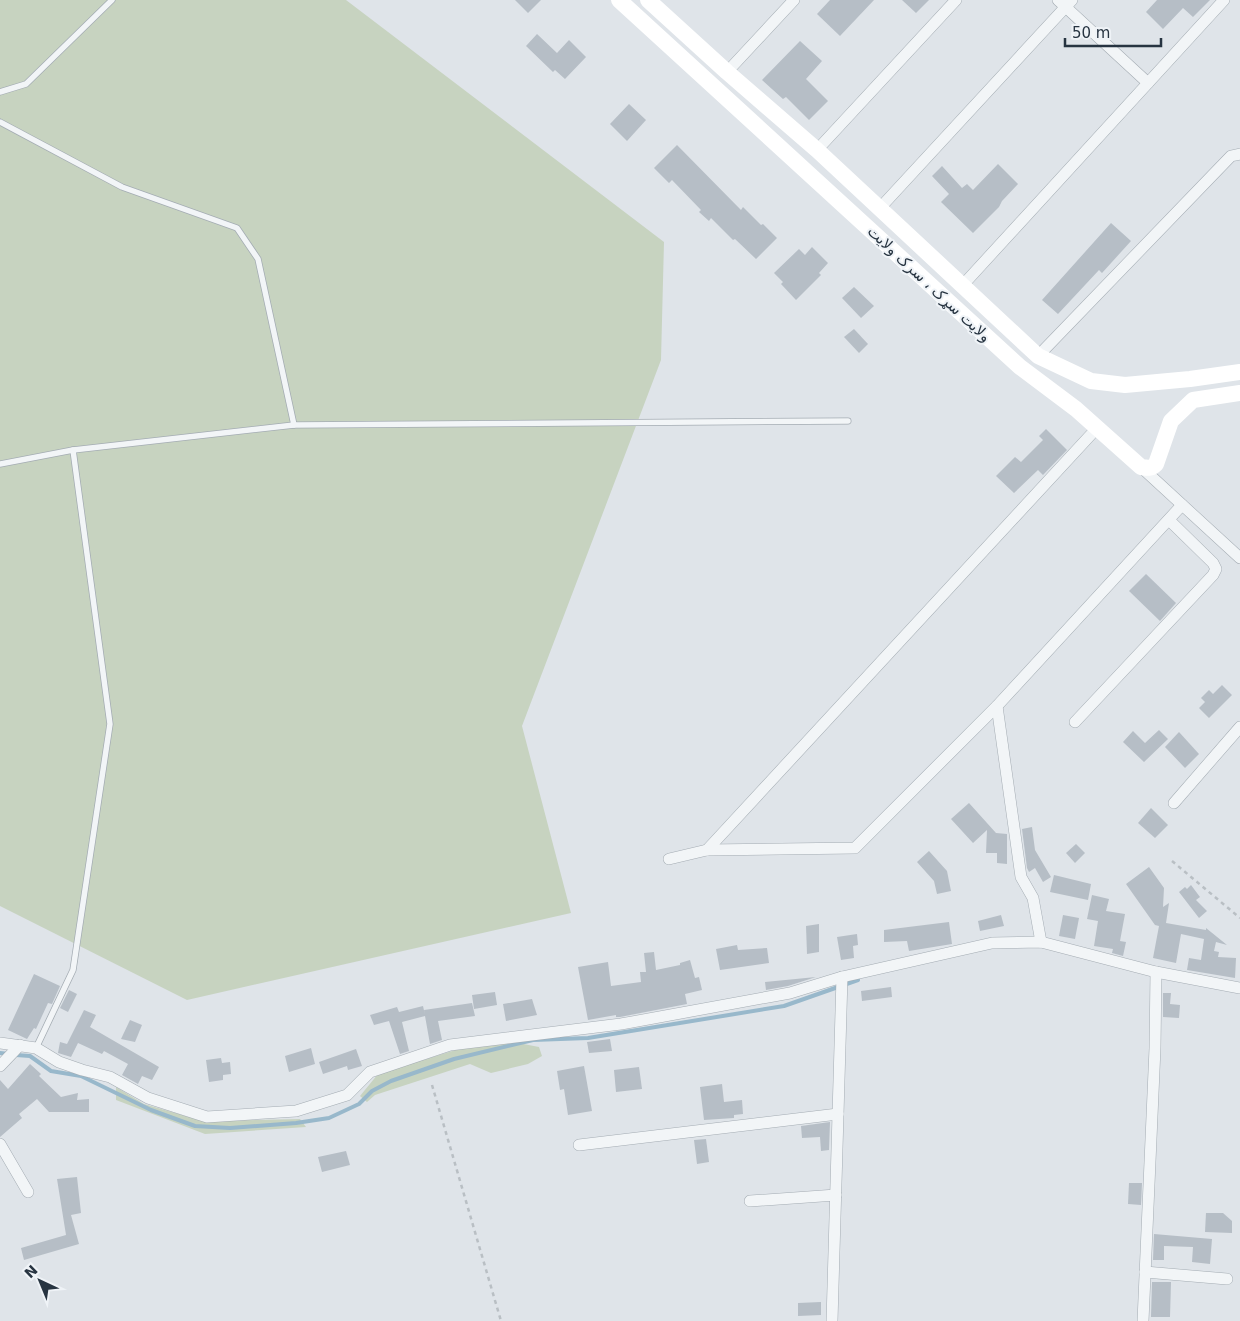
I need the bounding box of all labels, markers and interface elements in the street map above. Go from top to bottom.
scale bar [1065,15,1161,47]
text: 50 m [1072,24,1110,42]
street label: ولایت سړک ، سرک ولایت [864,222,994,346]
north arrow [15,1256,65,1306]
text: N [21,1262,41,1281]

